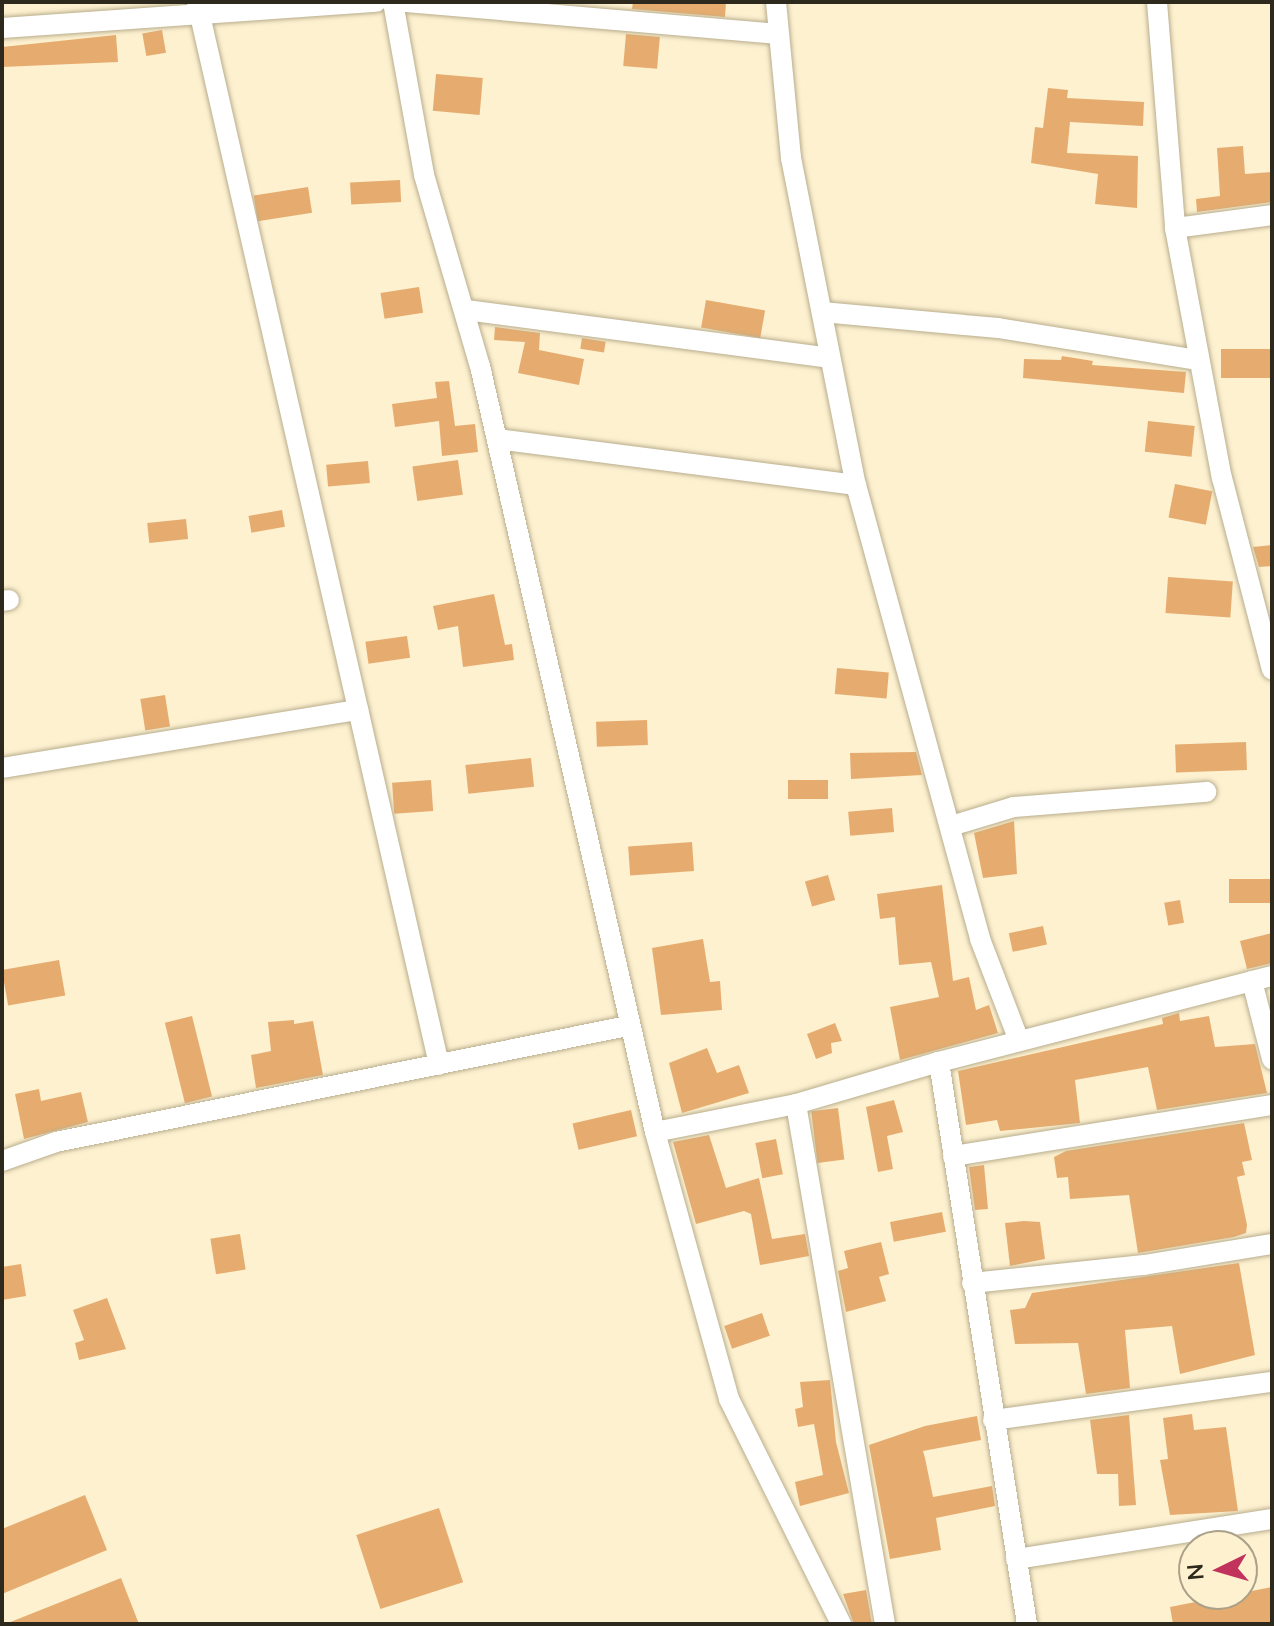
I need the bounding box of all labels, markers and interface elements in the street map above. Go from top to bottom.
north arrow [1178,1530,1258,1610]
text: N [1180,1562,1212,1581]

